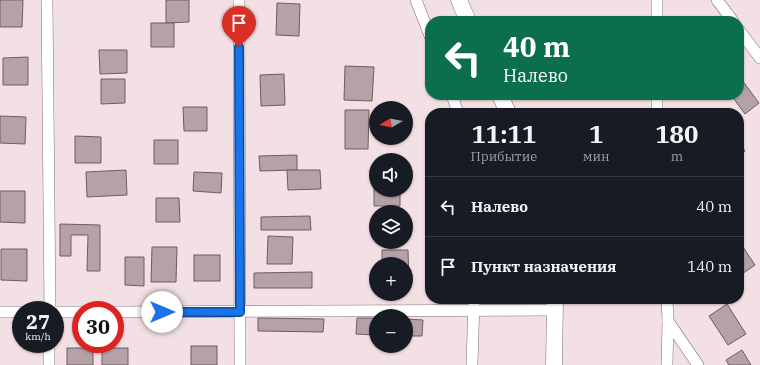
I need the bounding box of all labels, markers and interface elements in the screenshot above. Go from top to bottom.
pin [222,6,256,47]
icon: arrive [228,12,250,34]
text: 40 m [503,28,570,65]
icon: left [437,32,489,84]
text: Налево [503,64,568,87]
north arrow [369,101,413,145]
map controls [369,101,413,353]
text: 11:11 [471,118,536,150]
text: 1 [589,118,603,150]
text: 180 [655,118,698,150]
text: Прибытие [471,148,537,165]
text: мин [583,148,610,165]
text: m [671,148,683,165]
button: sound [369,153,413,197]
icon: left [437,196,459,218]
text: Налево [471,197,528,216]
text: 40 m [696,197,732,216]
button: layers [369,205,413,249]
icon: arrive [437,256,459,278]
button: + [369,257,413,301]
text: Пункт назначения [471,257,617,276]
text: 140 m [687,257,732,276]
position arrow [141,291,183,333]
speed limit sign: 30 [72,301,124,353]
text: 27 [26,308,50,335]
button: − [369,309,413,353]
text: km/h [25,330,51,343]

